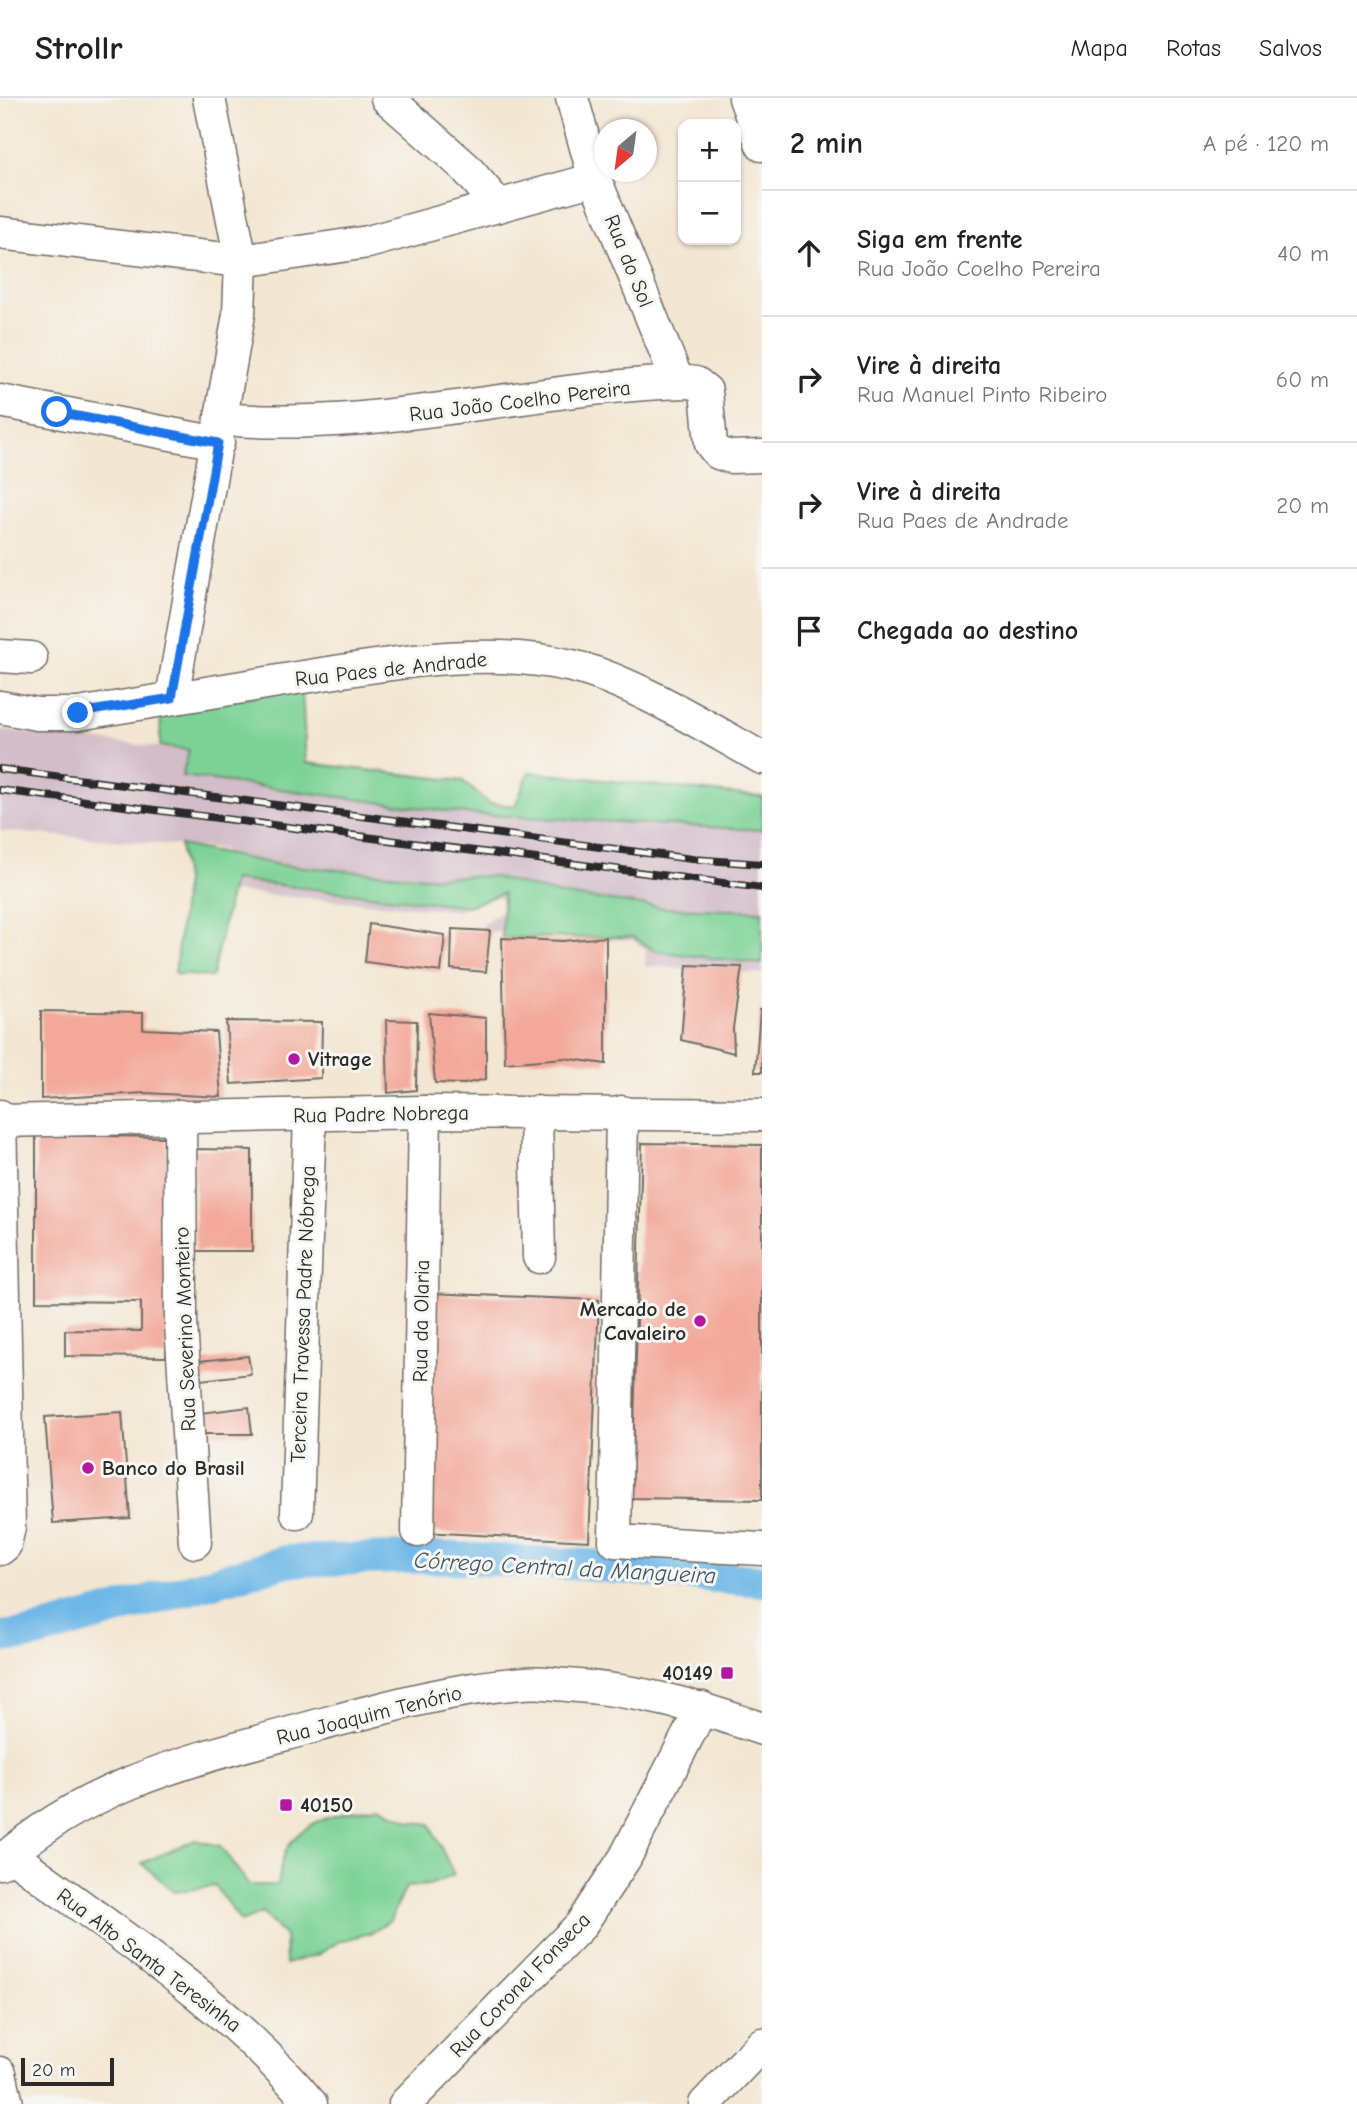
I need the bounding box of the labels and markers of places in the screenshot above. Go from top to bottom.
place label: Vitrage [308,1047,372,1071]
marker: Vitrage [286,1051,302,1067]
place label: Mercado de Cavaleiro [580,1297,686,1345]
marker: Mercado de Cavaleiro [692,1313,708,1329]
place label: Banco do Brasil [102,1456,245,1480]
marker: Banco do Brasil [80,1460,96,1476]
place label: 40149 [662,1661,713,1685]
marker: 40149 [719,1665,735,1681]
place label: 40150 [300,1793,353,1817]
marker: 40150 [278,1797,294,1813]

